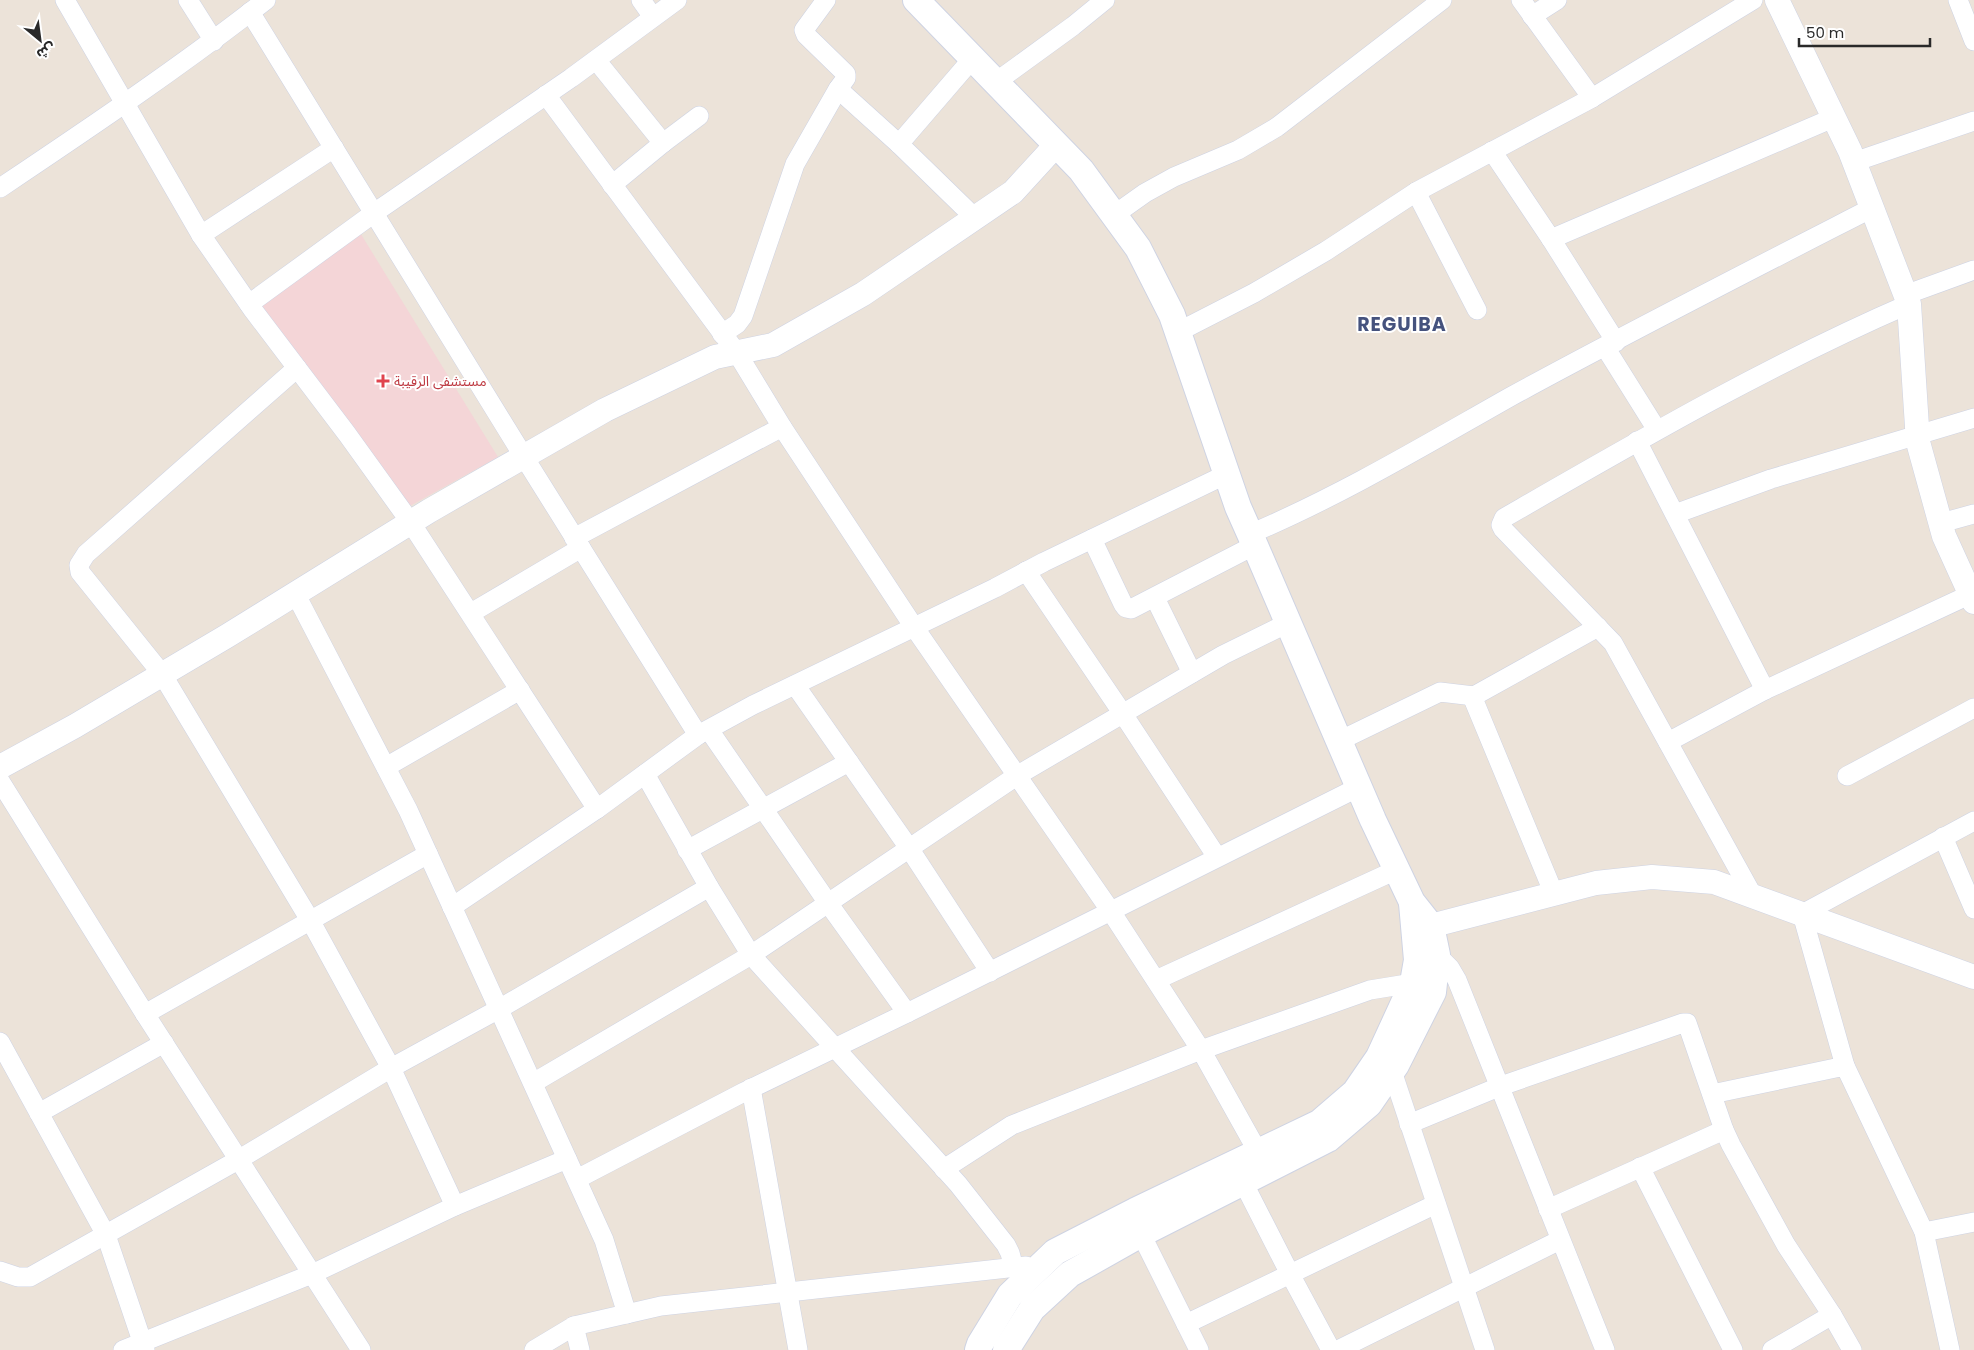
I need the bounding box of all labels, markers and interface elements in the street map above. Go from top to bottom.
north arrow [15,15,65,65]
scale bar [1799,15,1930,47]
text: 50 m [1806,22,1844,43]
text: ش [33,38,60,65]
district label: REGUIBA [1357,311,1447,338]
place label: مستشفى الرقيبة [394,371,487,391]
marker: مستشفى الرقيبة [376,374,390,388]

